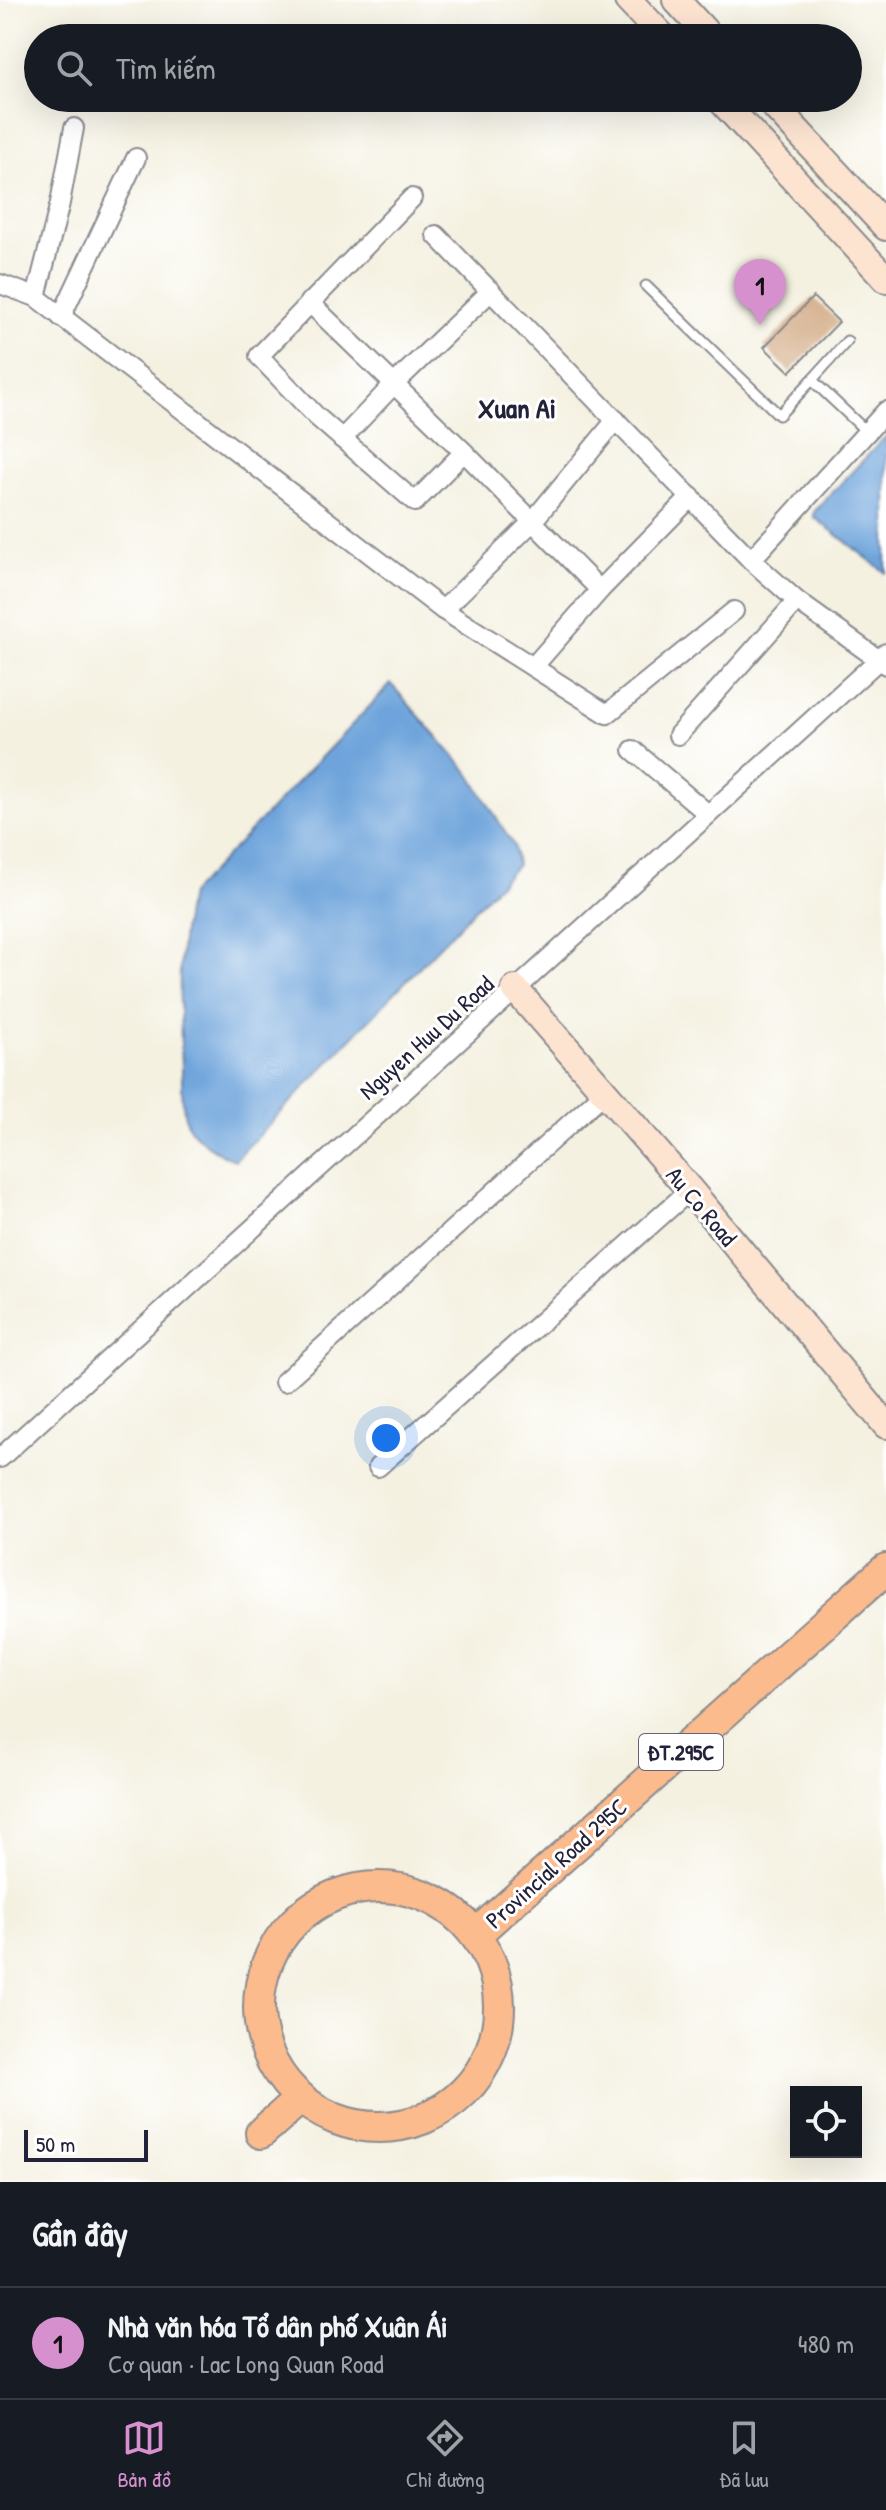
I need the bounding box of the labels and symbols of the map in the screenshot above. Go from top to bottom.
pin: 1 [734,259,786,325]
district label: Xuan Ai [478,389,556,427]
street label: Nguyen Huu Du Road [352,968,500,1106]
street label: Au Co Road [659,1160,745,1252]
your location [366,1418,406,1458]
road number: ĐT.295C [639,1734,723,1770]
street label: Provincial Road 295C [478,1791,634,1935]
scale bar [24,2126,148,2162]

